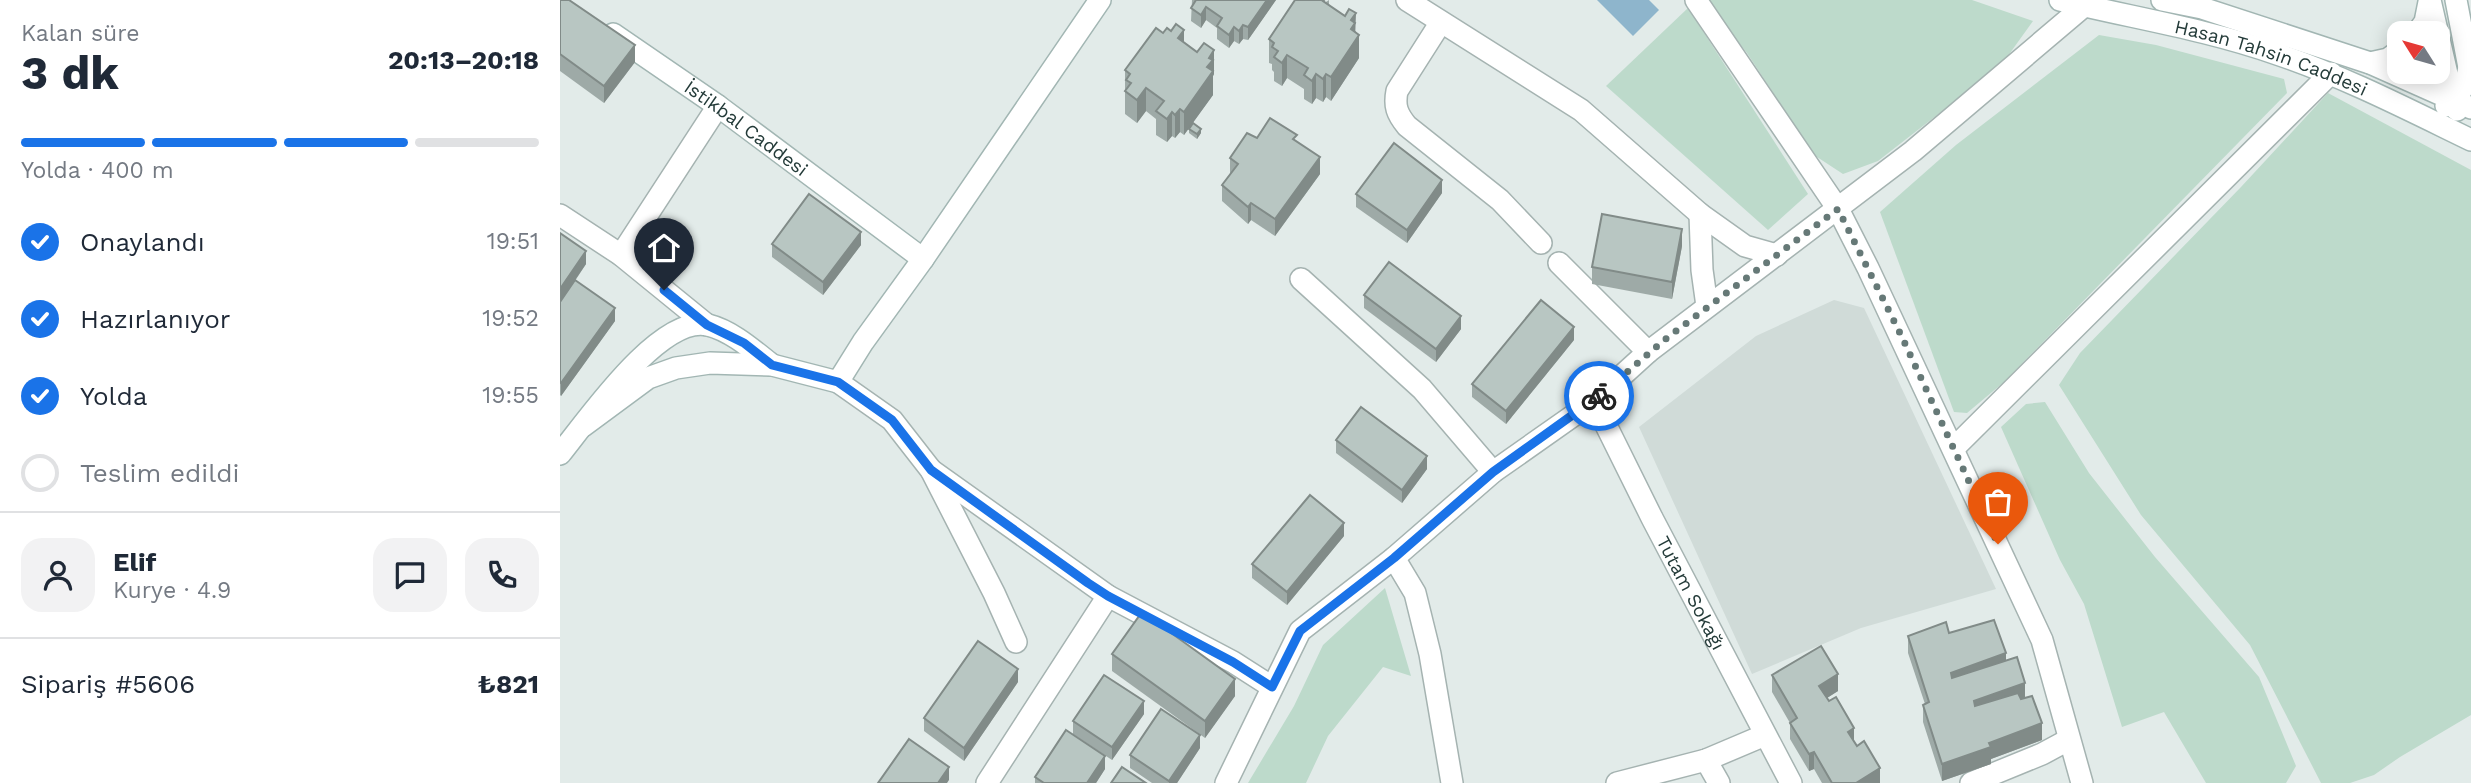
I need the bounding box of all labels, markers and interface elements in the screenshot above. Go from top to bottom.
street label: Hasan Tahsin Caddesi [2172,14,2371,100]
text: Kalan süre [21,20,140,47]
north arrow [2387,21,2450,84]
map controls [2387,21,2450,84]
text: 20:13–20:18 [388,45,539,75]
text: 3 dk [21,46,119,100]
street label: İstikbal Caddesi [680,75,813,181]
text: Yolda · 400 m [21,157,174,184]
pin [634,218,694,290]
icon: check [21,223,59,261]
text: Onaylandı [80,227,205,257]
text: 19:51 [487,228,539,255]
icon: home [645,229,683,267]
icon: check [21,300,59,338]
text: Hazırlanıyor [80,304,230,334]
text: 19:52 [482,305,539,332]
courier [1564,361,1634,431]
icon: check [21,377,59,415]
icon: bike [1580,377,1618,415]
text: Yolda [80,381,148,411]
text: 19:55 [482,382,539,409]
text: Teslim edildi [80,458,239,488]
pin [1968,472,2028,544]
icon: bag [1979,483,2017,521]
street label: Tutam Sokağı [1652,532,1731,654]
button: person [21,538,95,612]
button: chat [373,538,447,612]
button: phone [465,538,539,612]
text: Elif [113,547,156,577]
text: Kurye · 4.9 [113,577,231,604]
text: Sipariş #5606 [21,669,195,699]
text: ₺821 [478,669,539,699]

